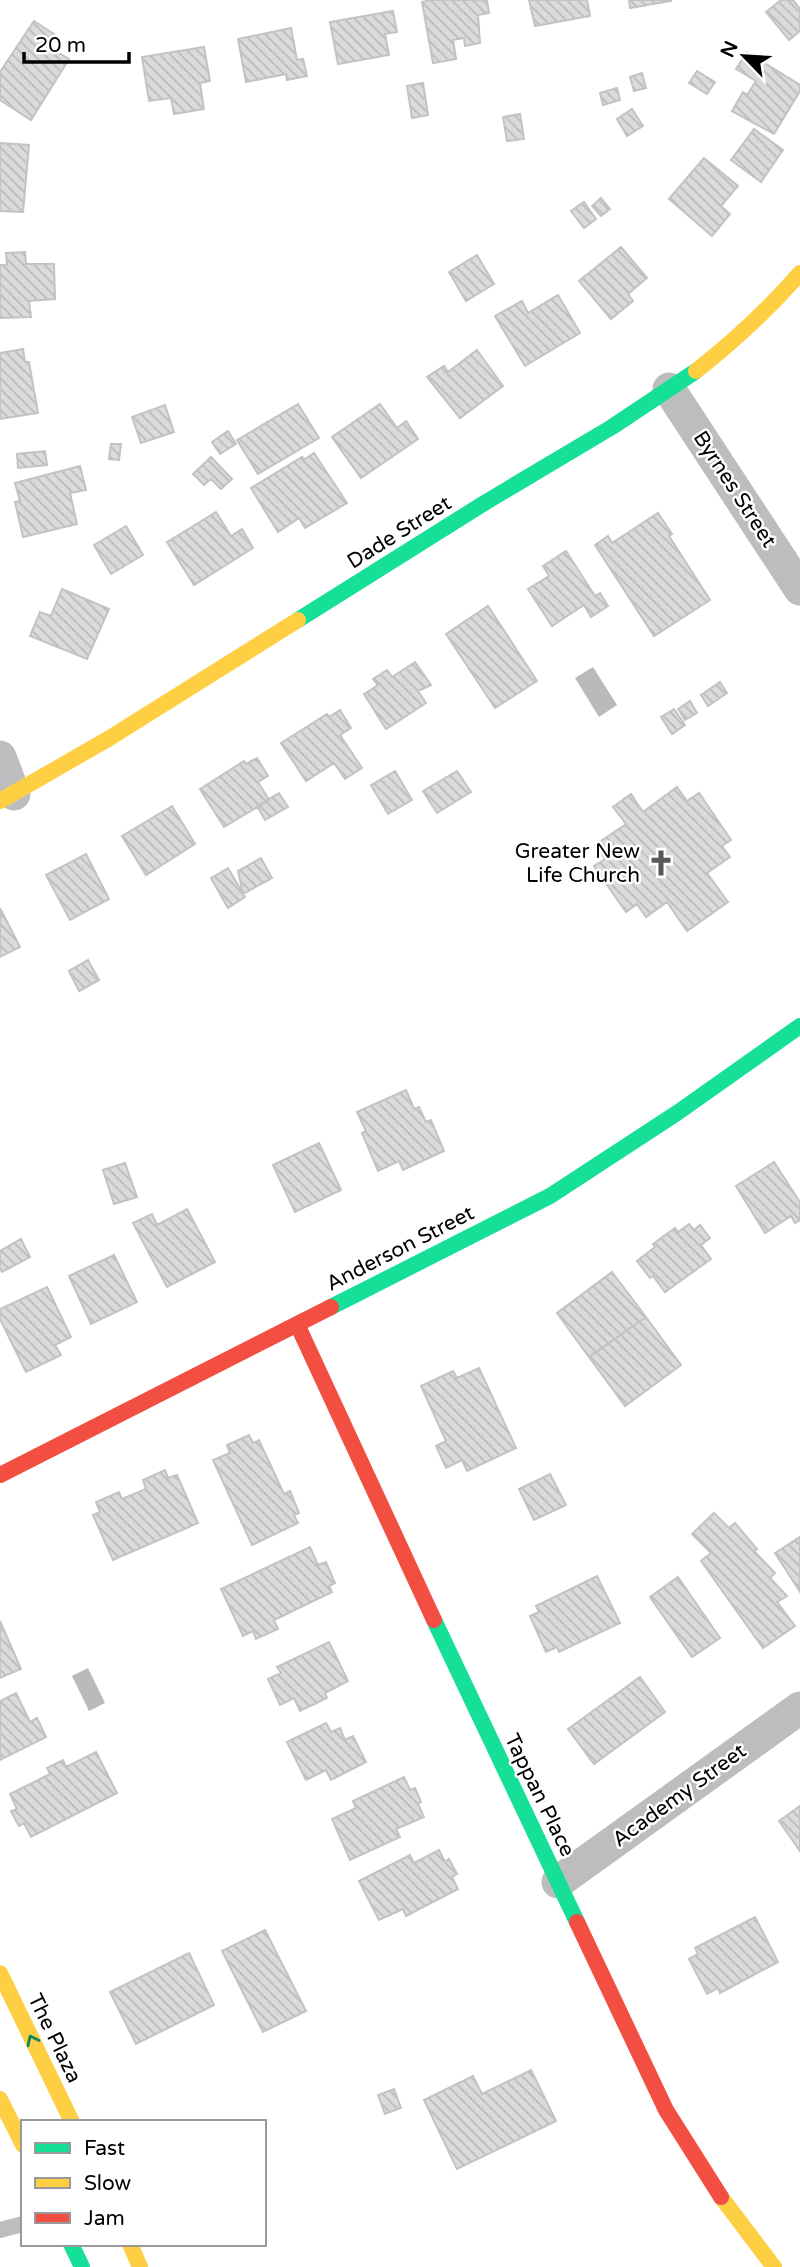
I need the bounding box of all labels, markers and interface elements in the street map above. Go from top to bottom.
scale bar [24,21,130,65]
north arrow [709,21,779,91]
text: 20 m [35,33,86,58]
text: N [716,38,743,61]
street label: Byrnes Street [688,426,782,552]
street label: Dade Street [343,491,456,574]
place label: Greater New Life Church [515,839,640,888]
church icon: Greater New Life Church [646,848,676,878]
street label: Anderson Street [322,1200,478,1296]
street label: Tappan Place [499,1730,580,1861]
street label: Academy Street [607,1738,751,1852]
street label: The Plaza [22,1990,87,2087]
one-way arrow [26,2035,40,2047]
legend [21,2120,266,2246]
text: Fast [84,2136,125,2161]
text: Slow [84,2171,132,2196]
text: Jam [84,2206,125,2231]

